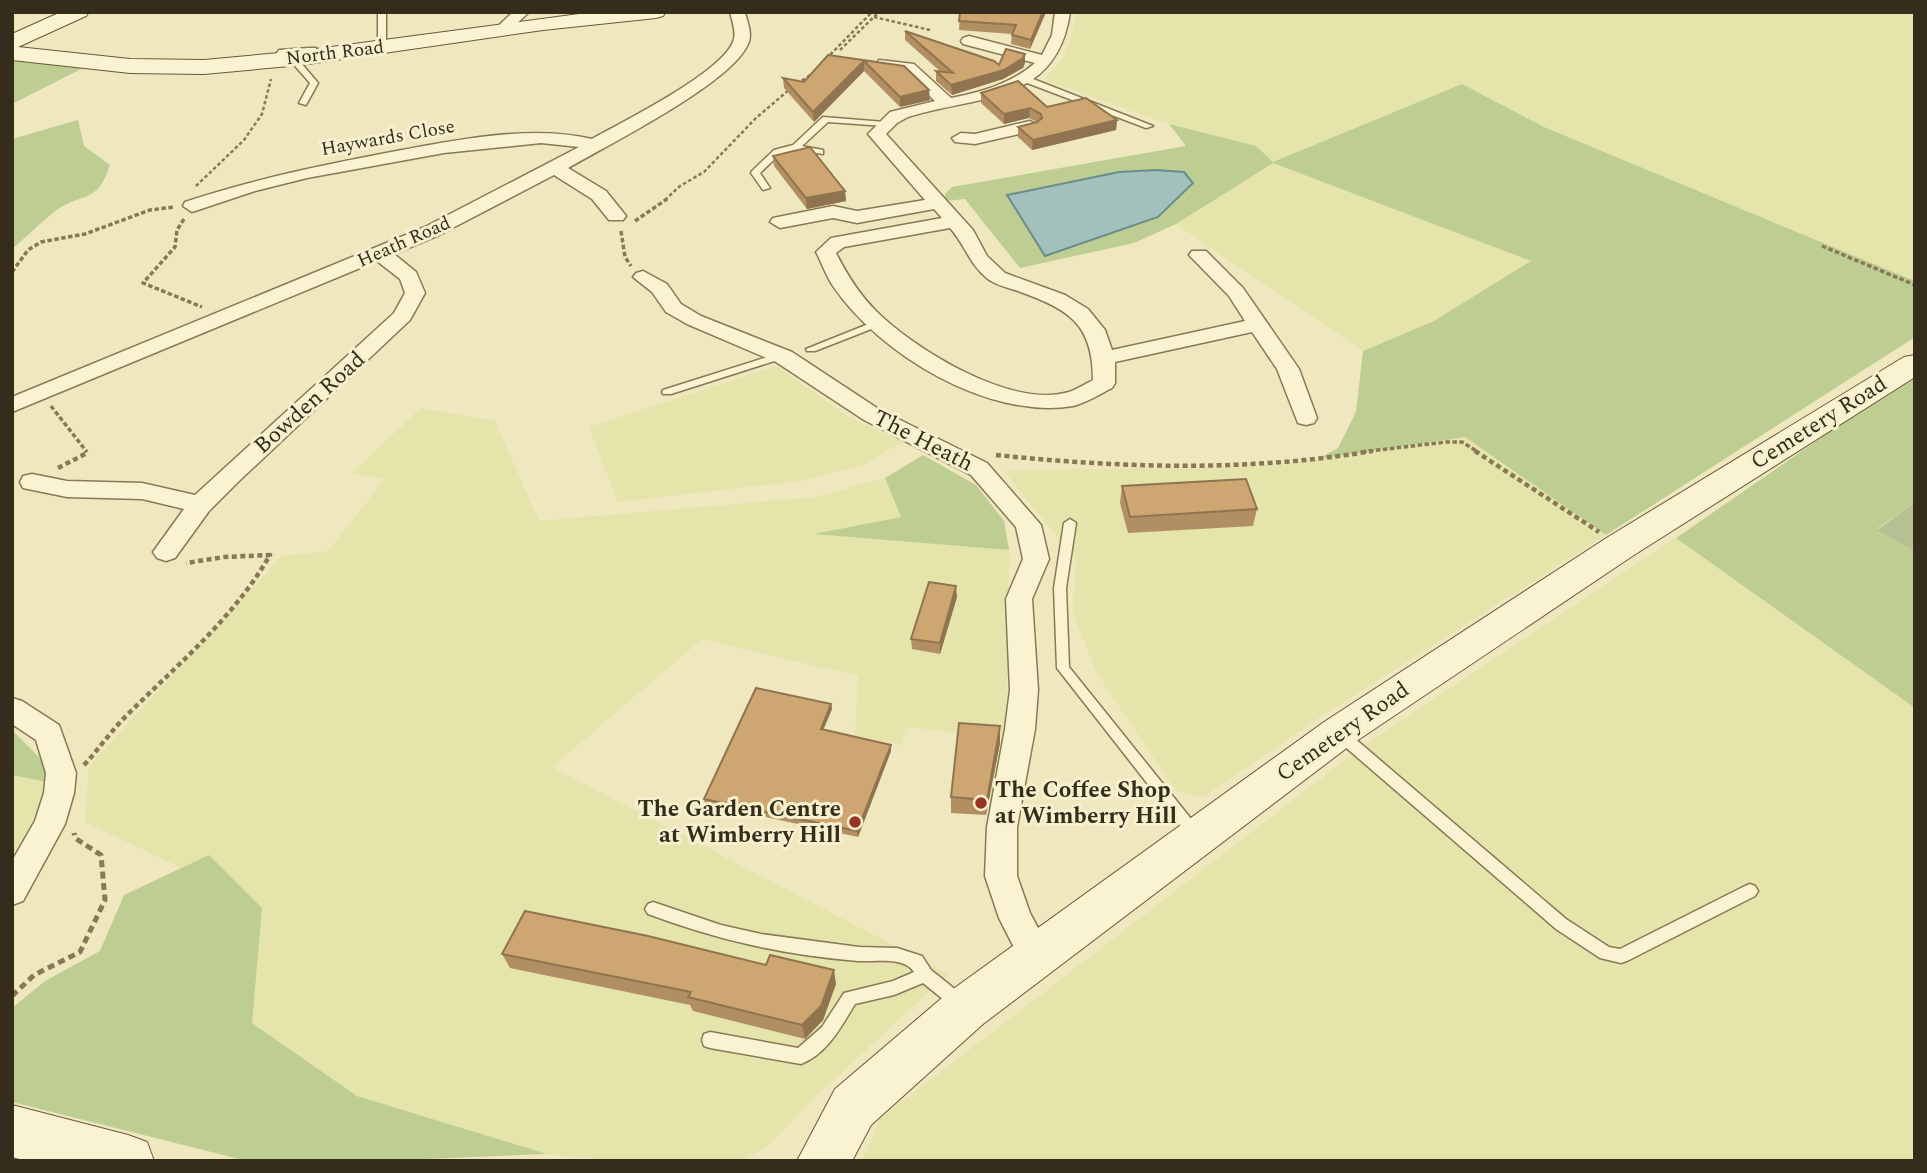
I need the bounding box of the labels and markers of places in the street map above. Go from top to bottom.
place label: The Coffee Shop at Wimberry Hill [995,773,1177,834]
place label: The Garden Centre at Wimberry Hill [637,792,841,853]
marker: The Coffee Shop at Wimberry Hill [973,795,989,811]
marker: The Garden Centre at Wimberry Hill [847,814,863,830]

